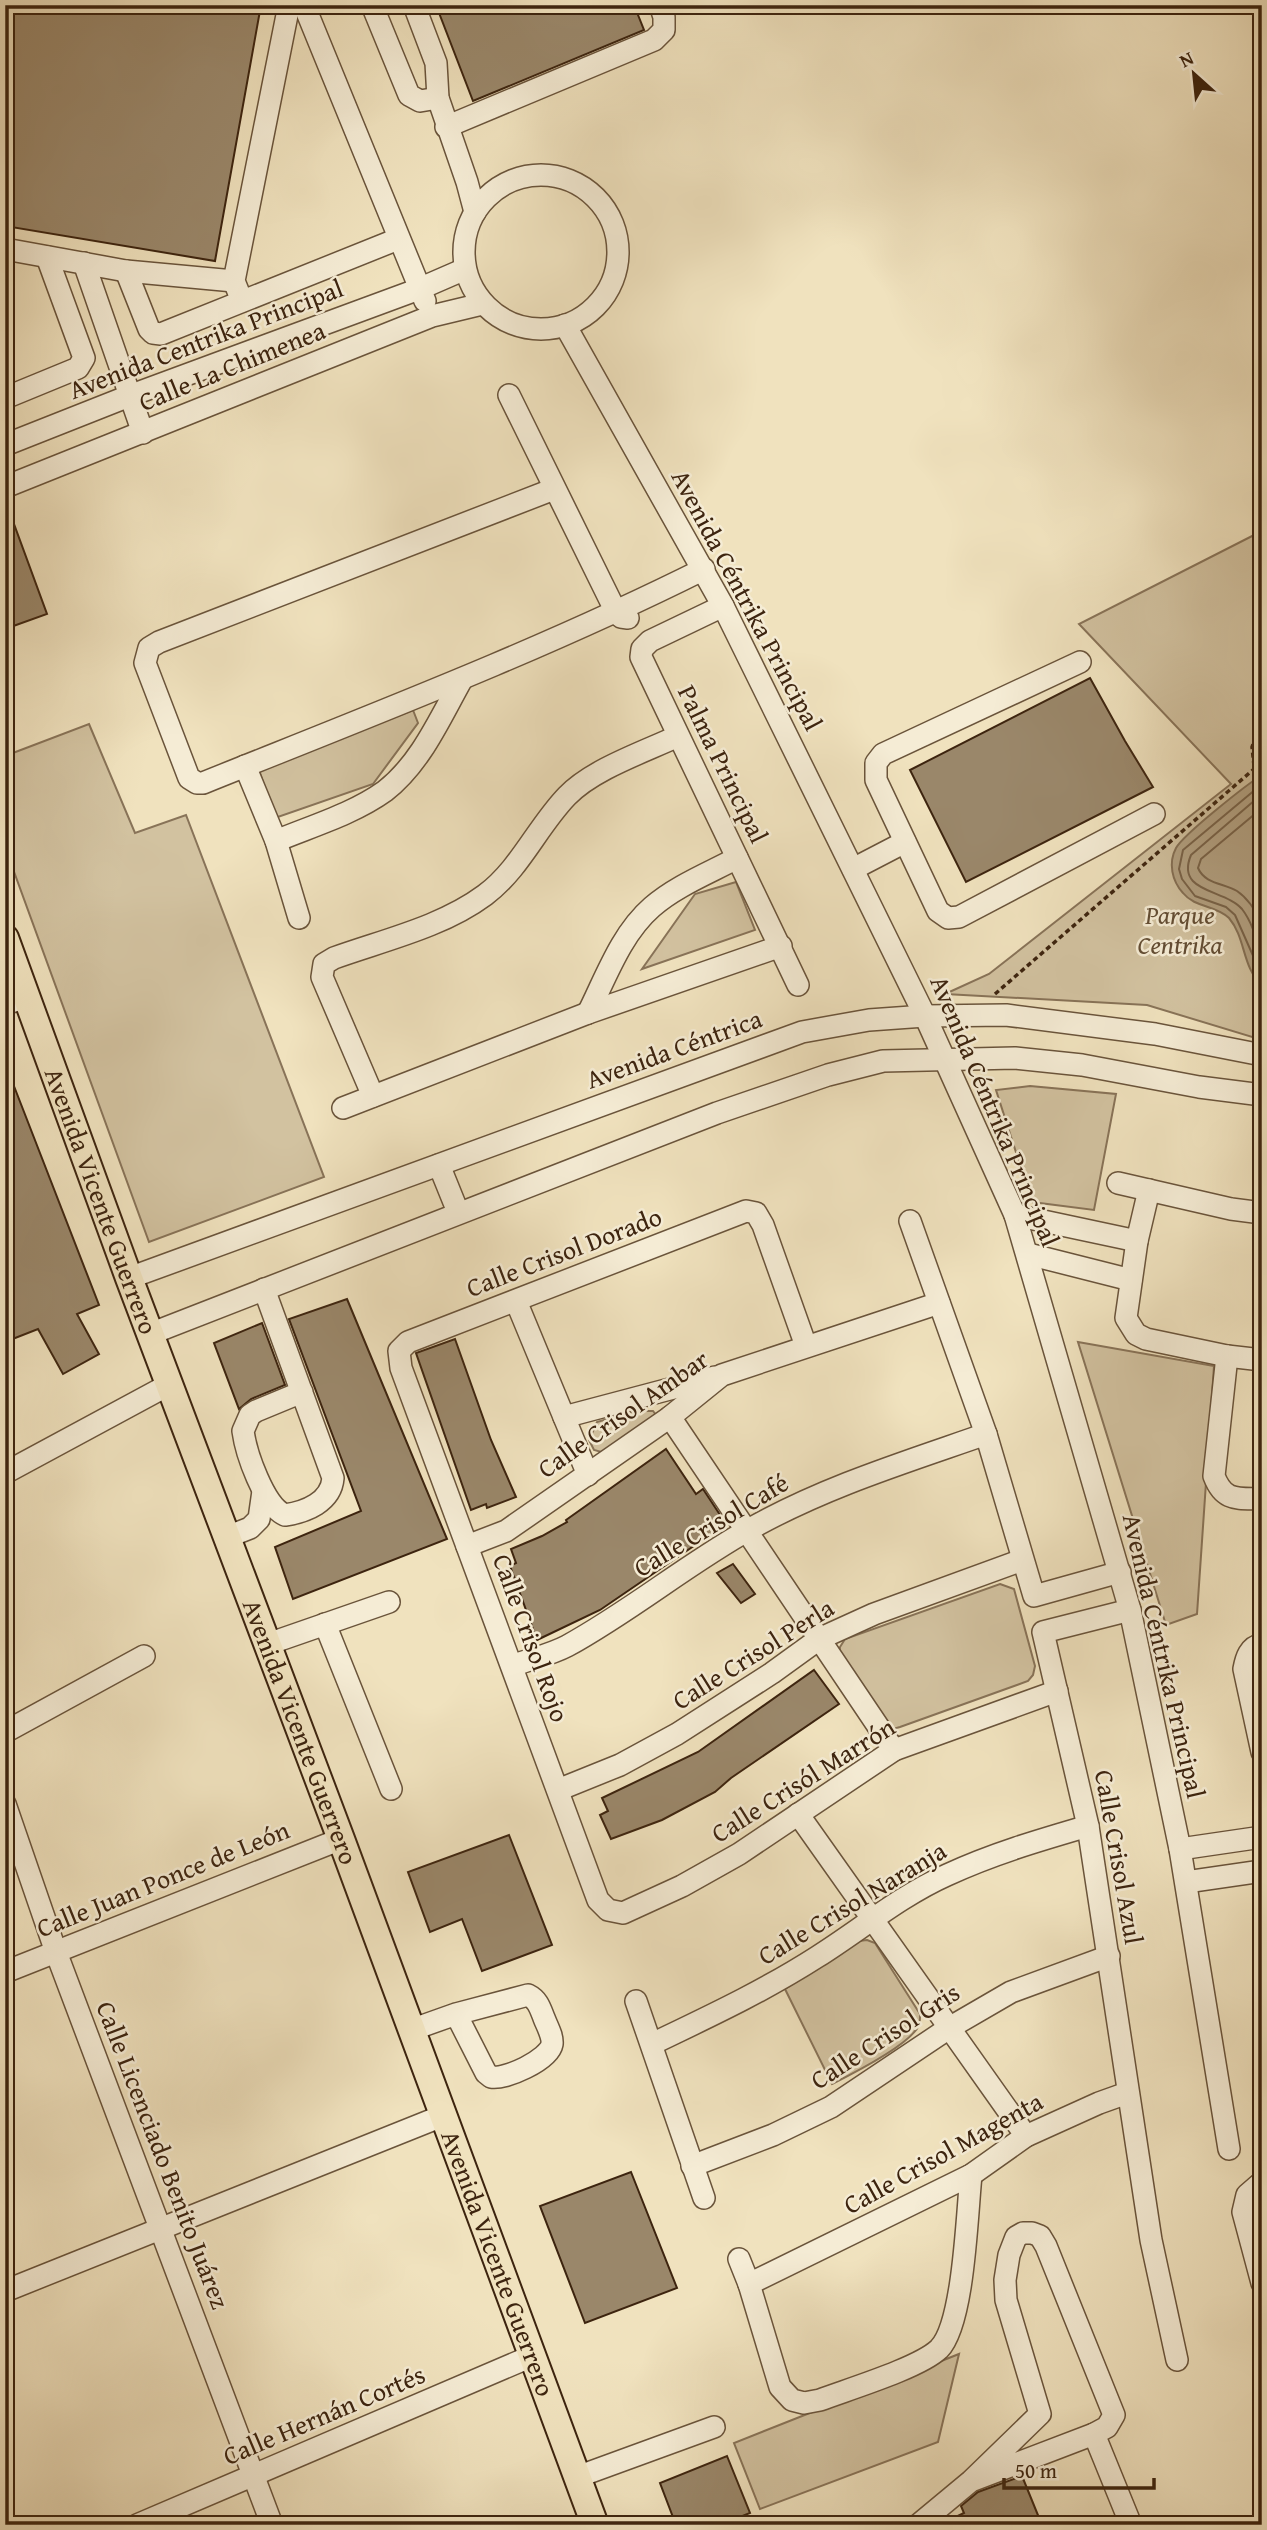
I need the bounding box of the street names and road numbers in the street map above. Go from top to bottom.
street label: Avenida Centrika Principal [63,268,349,409]
street label: Calle La Chimenea [133,310,332,421]
street label: Avenida Céntrika Principal [662,462,833,737]
street label: Palma Principal [668,678,779,850]
street label: Avenida Céntrika Principal [921,969,1070,1252]
street label: Avenida Céntrica [580,998,768,1098]
street label: Avenida Vicente Guerrero [35,1062,168,1340]
street label: Calle Crisol Dorado [460,1196,667,1307]
street label: Calle Crisol Ambar [529,1340,717,1487]
street label: Calle Crisol Café [626,1463,796,1586]
street label: Avenida Céntrika Principal [1113,1510,1216,1802]
street label: Calle Crisol Rojo [483,1548,580,1727]
street label: Calle Crisol Perla [664,1588,842,1719]
street label: Avenida Vicente Guerrero [233,1593,369,1870]
street label: Calle Crisól Marrón [703,1707,903,1852]
street label: Calle Crisol Azul [1085,1767,1154,1947]
street label: Calle Juan Ponce de León [30,1810,295,1947]
street label: Calle Crisol Naranja [750,1830,954,1974]
street label: Calle Crisol Gris [802,1973,967,2099]
street label: Calle Licenciado Benito Juárez [87,1995,240,2314]
street label: Calle Crisol Magenta [836,2081,1050,2224]
street label: Avenida Vicente Guerrero [431,2124,566,2402]
street label: Calle Hernán Cortés [217,2354,431,2475]

